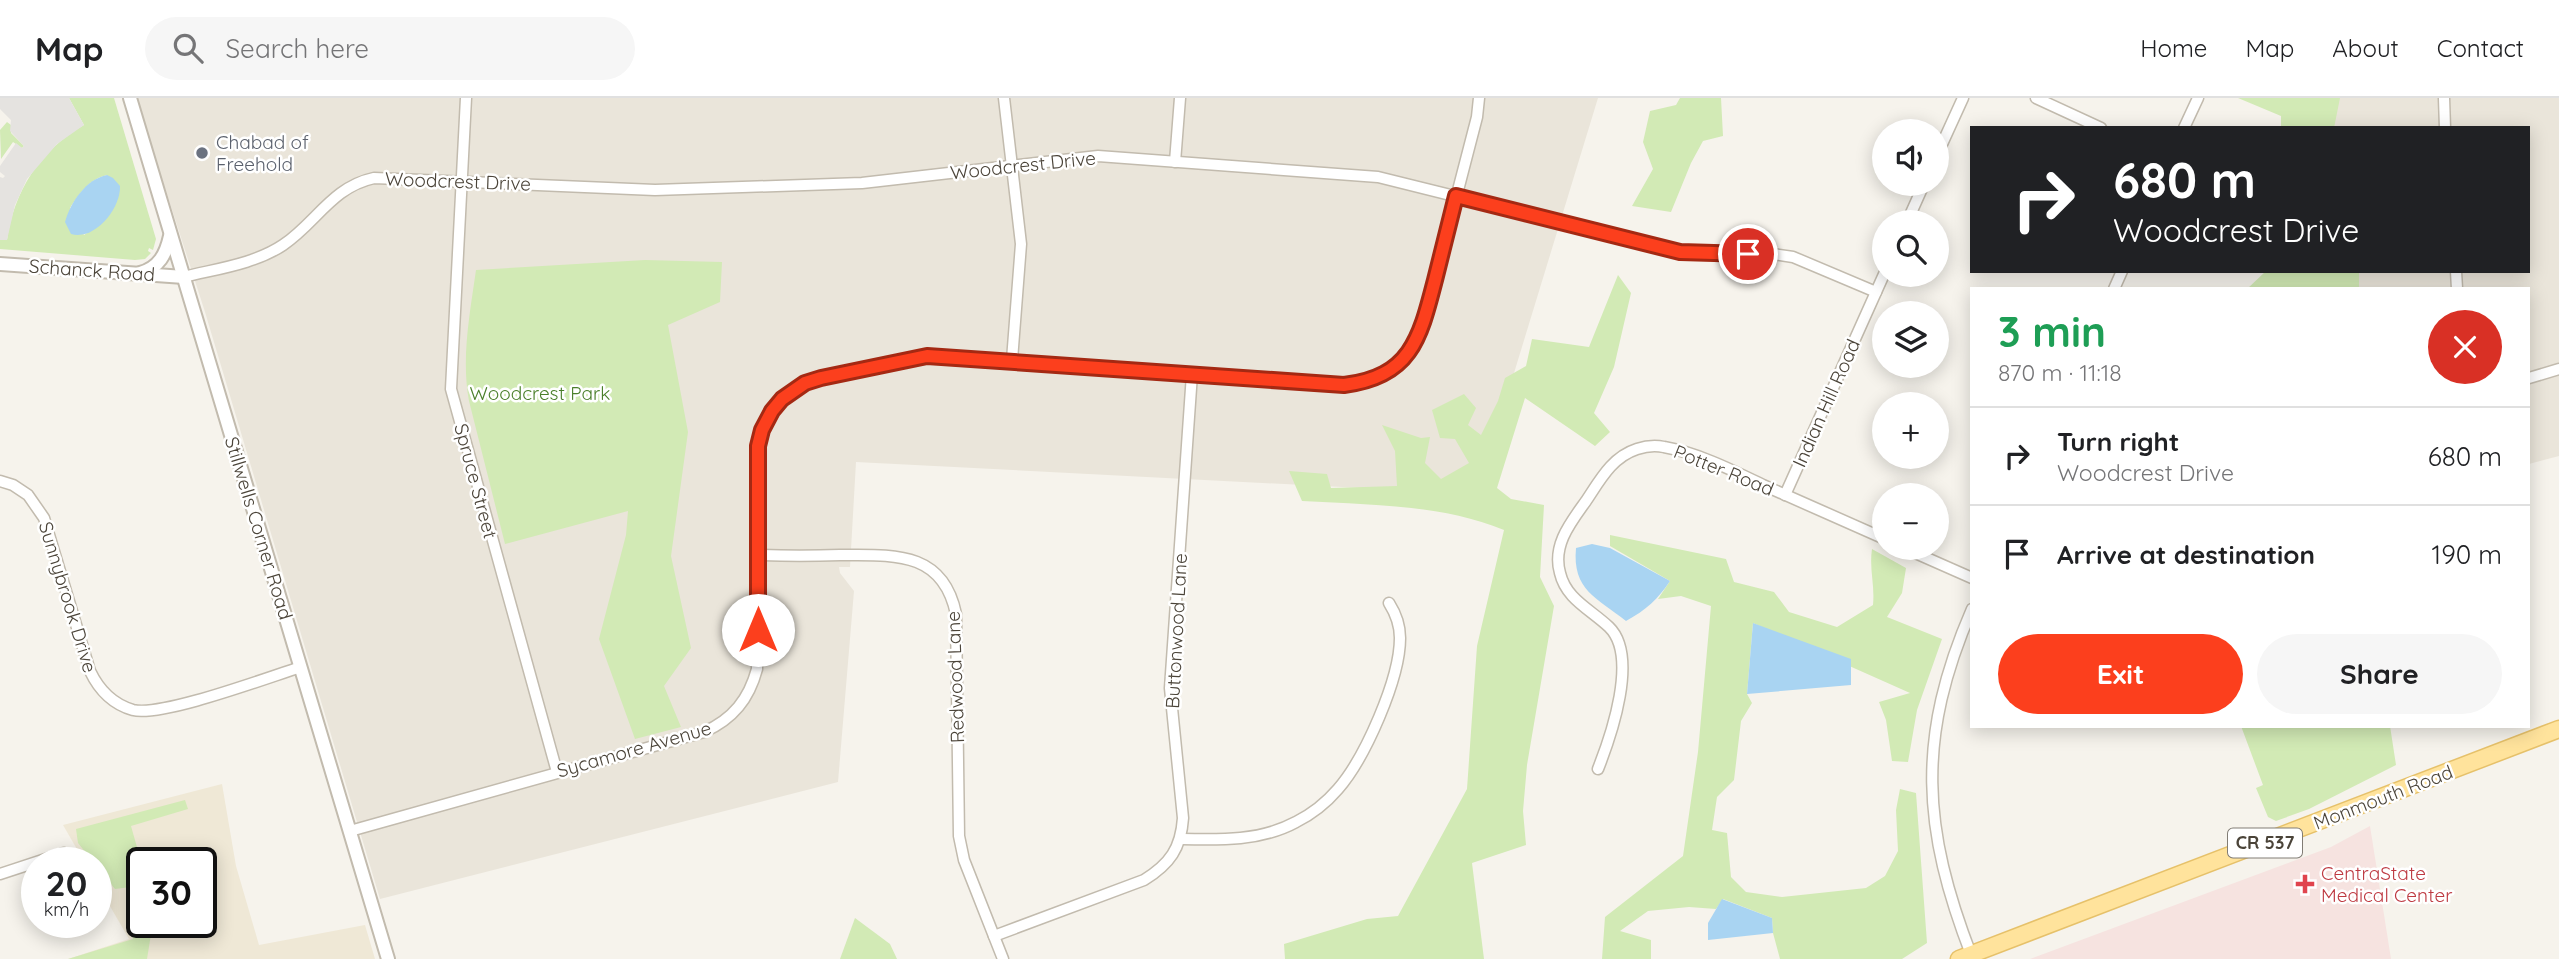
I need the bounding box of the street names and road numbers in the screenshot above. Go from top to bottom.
street label: Woodcrest Drive [949,145,1097,185]
street label: Woodcrest Drive [384,166,532,196]
street label: Schanck Road [28,254,156,286]
street label: Indian Hill Road [1787,335,1865,471]
street label: Spruce Street [449,421,503,541]
street label: Stillwells Corner Road [220,434,298,622]
street label: Potter Road [1670,439,1778,501]
street label: Sunnybrook Drive [34,519,102,675]
street label: Buttonwood Lane [1160,553,1192,709]
street label: Redwood Lane [941,611,969,743]
street label: Sycamore Avenue [554,716,714,782]
street label: Monmouth Road [2310,759,2456,835]
road number: CR 537 [2228,828,2302,858]

